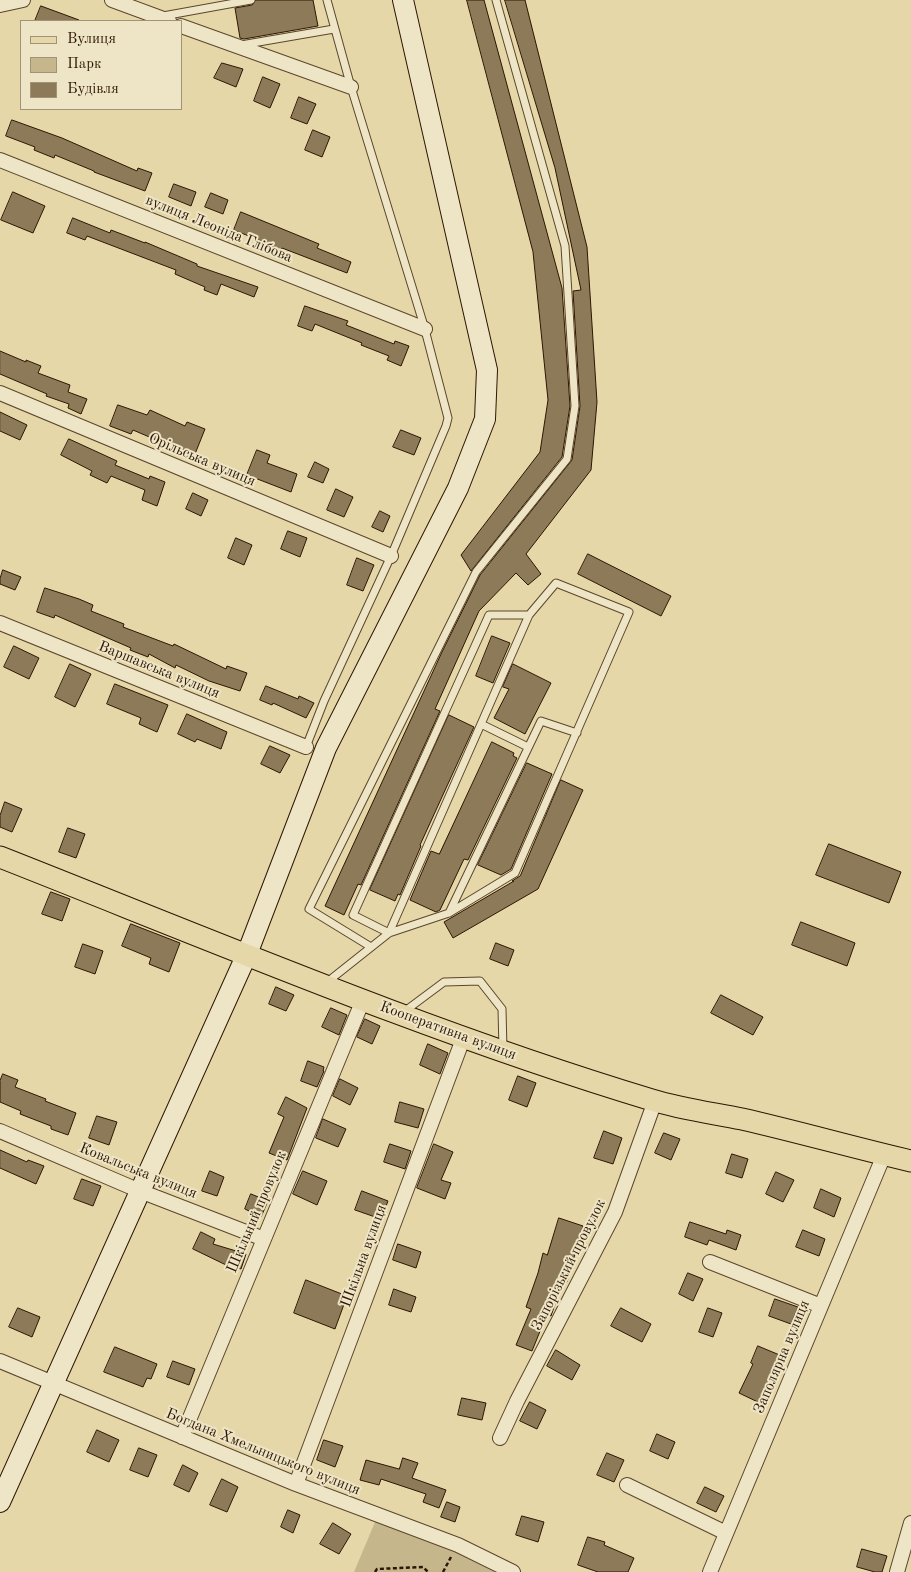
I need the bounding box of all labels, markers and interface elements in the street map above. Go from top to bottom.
legend [20,20,182,110]
text: Вулиця [67,32,116,47]
text: Парк [67,57,102,72]
text: Будівля [67,82,119,97]
street label: вулиця Леоніда Глібова [143,191,295,267]
street label: Орільська вулиця [146,429,258,491]
street label: Варшавська вулиця [96,637,222,703]
street label: Кооперативна вулиця [377,998,519,1064]
street label: Ковальська вулиця [77,1139,199,1203]
street label: Шкільний провулок [223,1148,291,1276]
street label: Запорізький провулок [528,1196,610,1334]
street label: Шкільна вулиця [337,1202,391,1310]
street label: Заполярна вулиця [750,1298,814,1416]
street label: Богдана Хмельницького вулиця [163,1405,363,1499]

